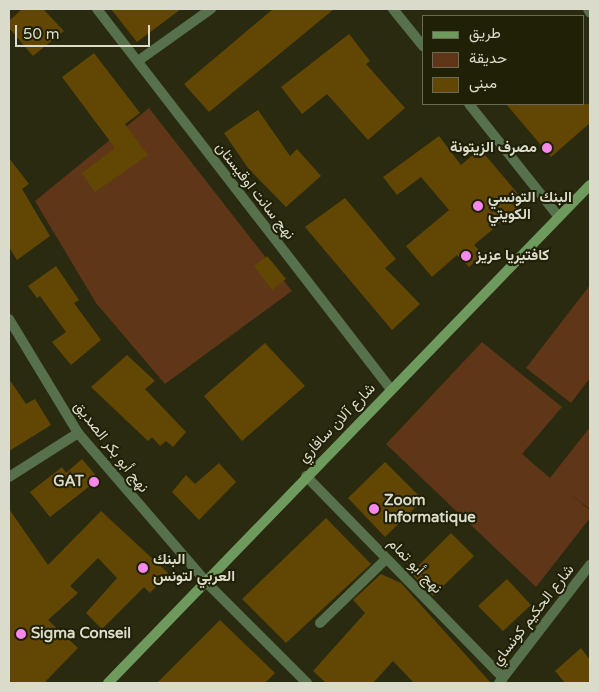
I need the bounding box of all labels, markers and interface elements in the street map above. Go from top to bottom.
scale bar [18,15,152,47]
legend [422,15,584,105]
text: طريق [469,24,501,42]
text: 50 m [23,25,60,43]
text: حديقة [469,49,507,67]
text: مبنى [469,74,497,92]
street label: نهج سانت اوقيستان [211,139,299,243]
place label: مصرف الزيتونة [450,139,537,157]
marker: مصرف الزيتونة [541,142,553,154]
place label: البنك التونسي الكويتي [488,188,572,223]
marker: البنك التونسي الكويتي [472,200,484,212]
place label: كافتيريا عزيز [476,247,549,265]
marker: كافتيريا عزيز [460,250,472,262]
street label: شارع آلان سافاري [295,380,379,466]
street label: نهج أبو بكر الصديق [70,398,152,496]
place label: GAT [53,473,84,491]
marker: GAT [88,476,100,488]
place label: Zoom Informatique [384,491,476,526]
marker: Zoom Informatique [368,503,380,515]
street label: نهج أبو تمام [384,534,446,598]
place label: البنك العربي لتونس [153,550,235,585]
street label: شارع الحكيم كونساي [488,561,578,669]
marker: البنك العربي لتونس [137,562,149,574]
place label: Sigma Conseil [31,625,131,643]
marker: Sigma Conseil [15,628,27,640]

